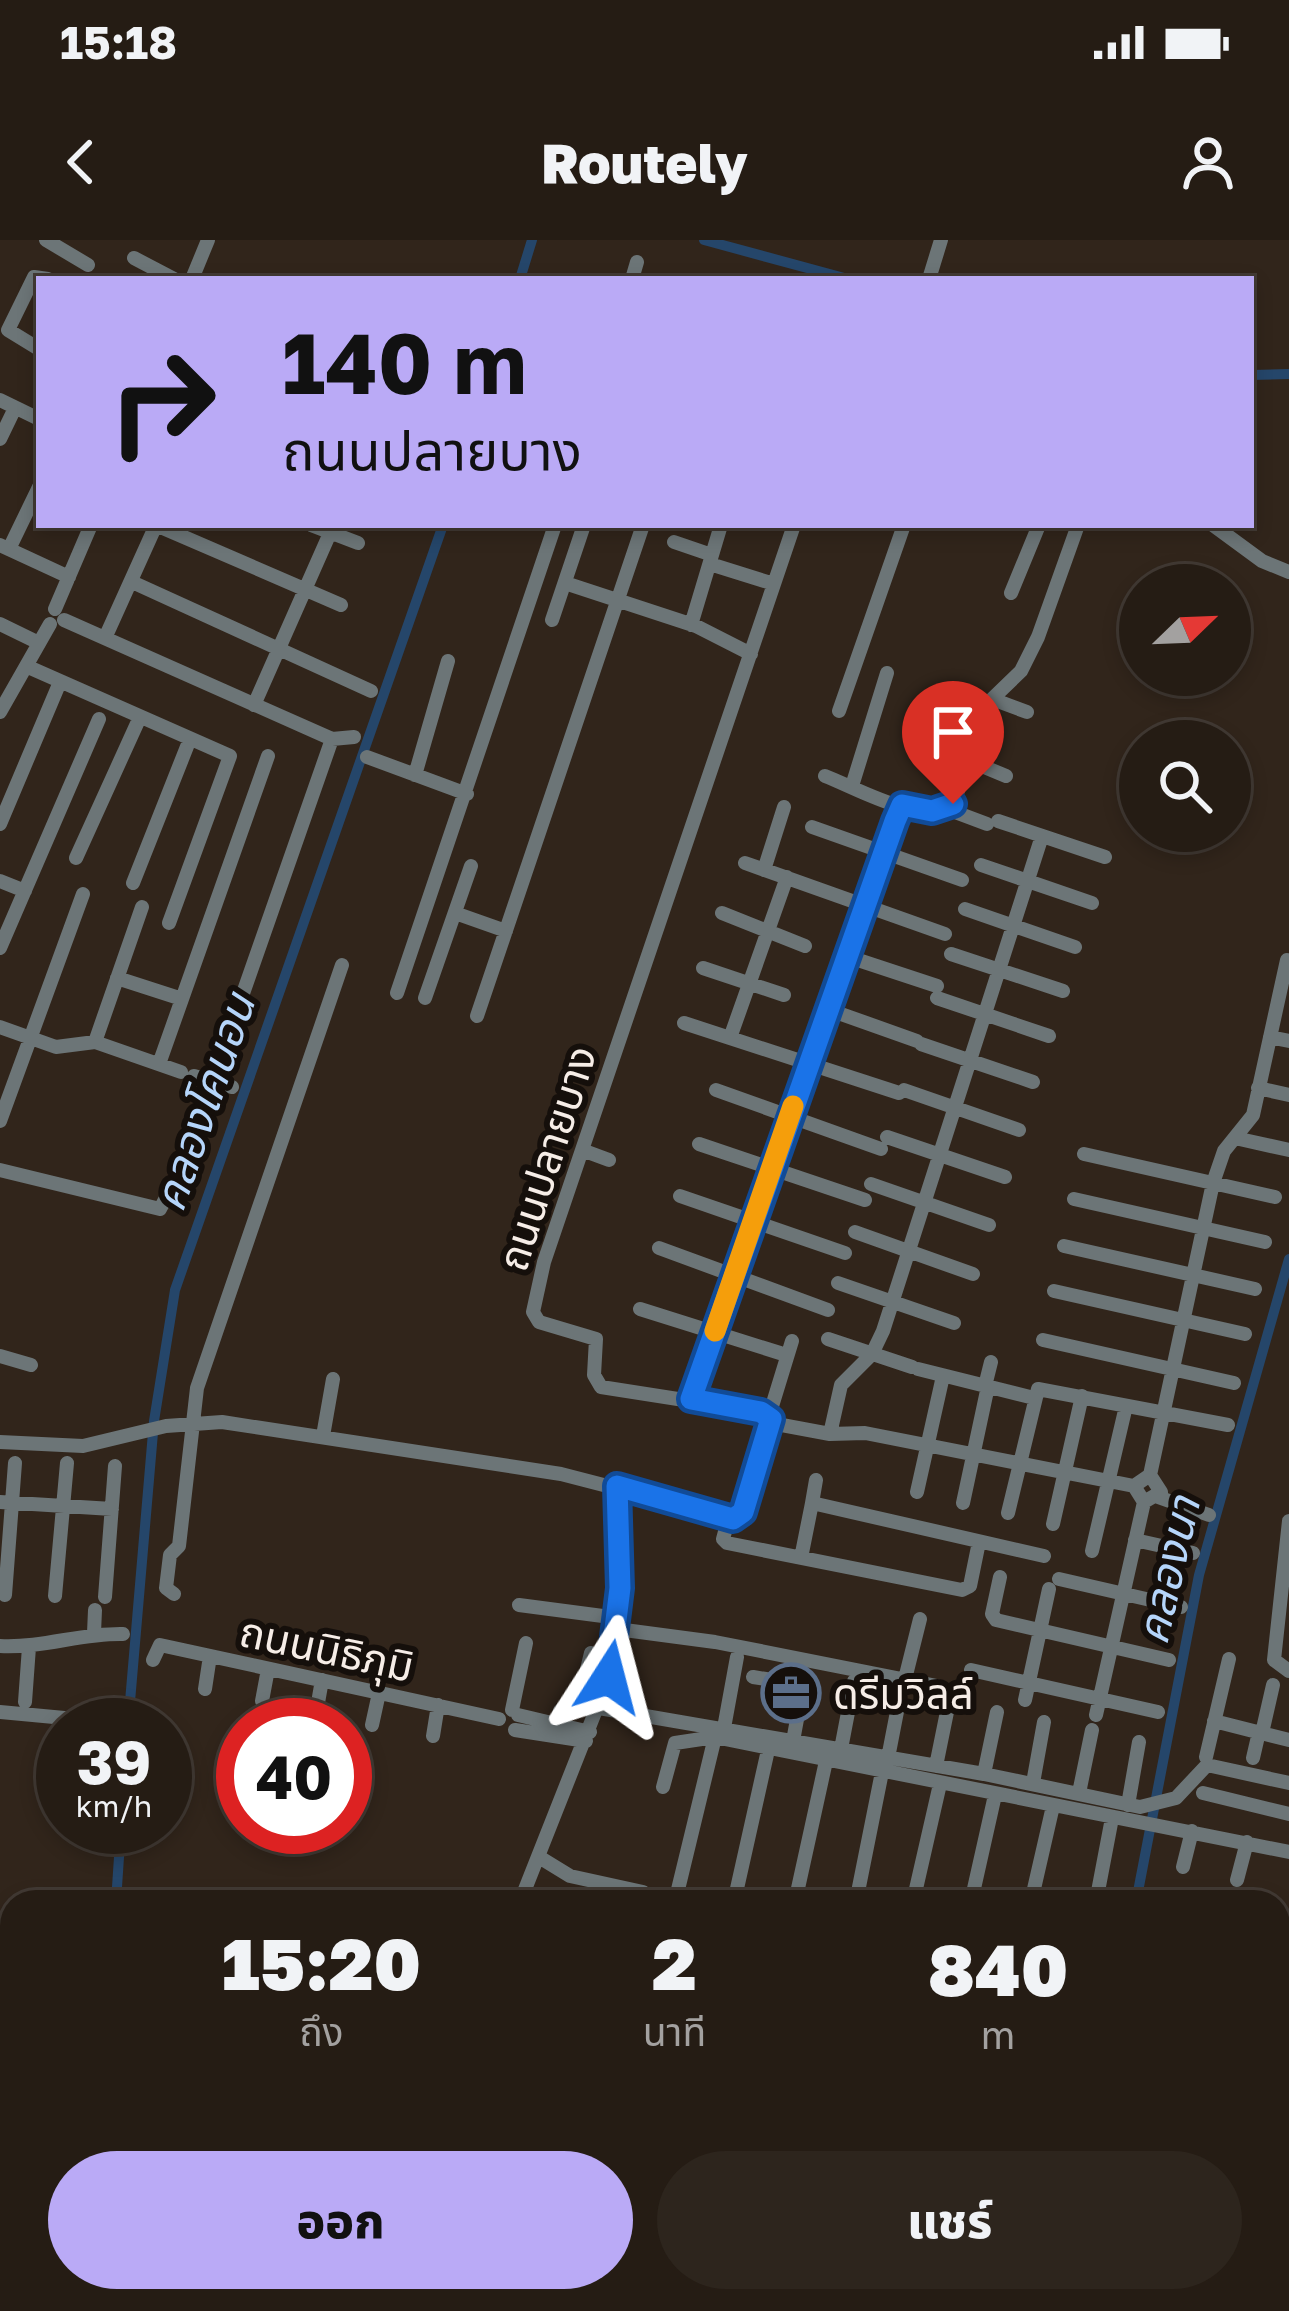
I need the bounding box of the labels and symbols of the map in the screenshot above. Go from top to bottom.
north arrow [1119,564,1251,696]
pin [902,681,1004,804]
water label: คลองโคนอน [141,984,266,1217]
street label: ถนนปลายบาง [486,1039,606,1277]
water label: คลองนา [1124,1490,1210,1649]
street label: ถนนนิธิภุมิ [235,1605,419,1693]
position arrow [546,1614,672,1740]
office icon: ดรีมวิลล์ [760,1662,822,1724]
place label: ดรีมวิลล์ [833,1668,974,1718]
speed limit sign: 40 [216,1698,372,1854]

